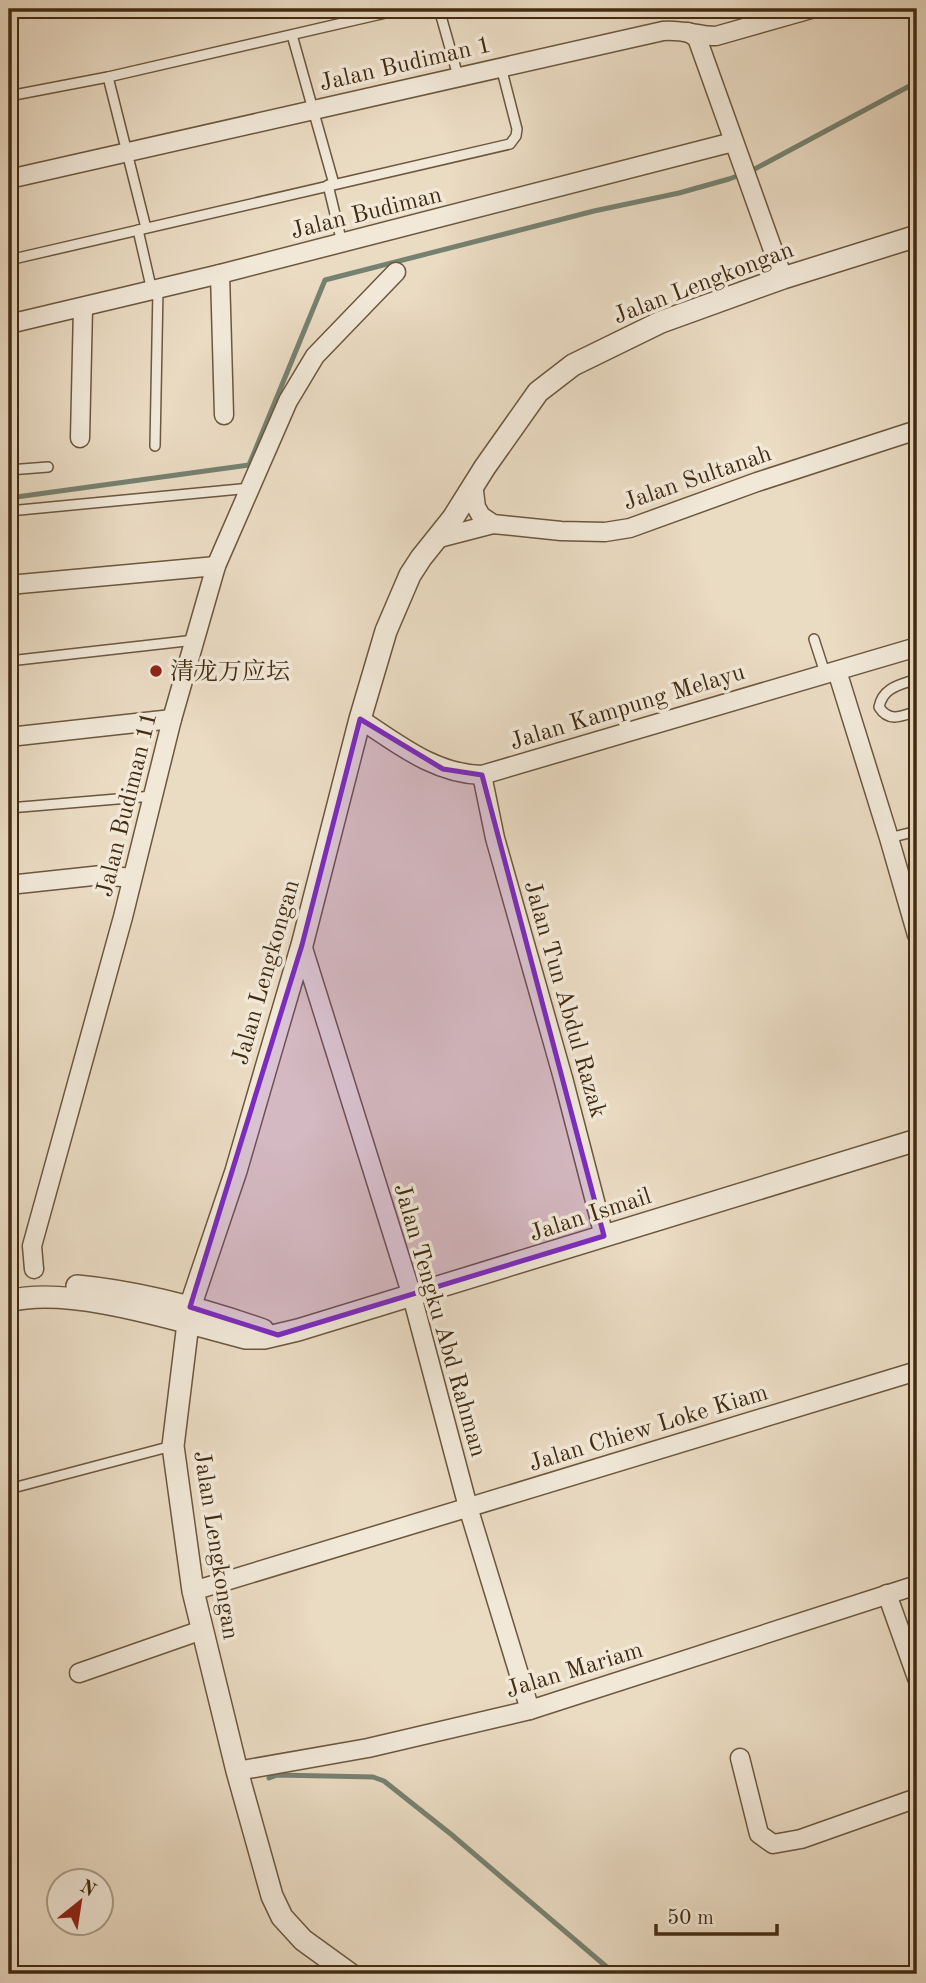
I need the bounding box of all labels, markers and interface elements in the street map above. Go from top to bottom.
street label: Jalan Budiman 1 [317,33,494,96]
street label: Jalan Budiman [288,184,445,244]
street label: Jalan Lengkongan [610,238,797,329]
street label: Jalan Sultanah [620,442,775,515]
place label: 清龙万应坛 [170,658,290,685]
street label: Jalan Kampung Melayu [507,661,748,755]
marker: 清龙万应坛 [148,663,164,679]
street label: Jalan Budiman 11 [93,710,163,899]
street label: Jalan Lengkongan [229,877,305,1068]
street label: Jalan Tun Abdul Razak [519,878,609,1121]
street label: Jalan Tengku Abd Rahman [389,1181,490,1460]
street label: Jalan Ismail [527,1185,655,1247]
street label: Jalan Chiew Loke Kiam [526,1381,771,1477]
street label: Jalan Lengkongan [188,1449,242,1642]
street label: Jalan Mariam [503,1639,646,1703]
north arrow [46,1868,116,1938]
text: N [76,1878,99,1902]
scale bar [656,1892,777,1936]
text: 50 m [667,1908,714,1929]

